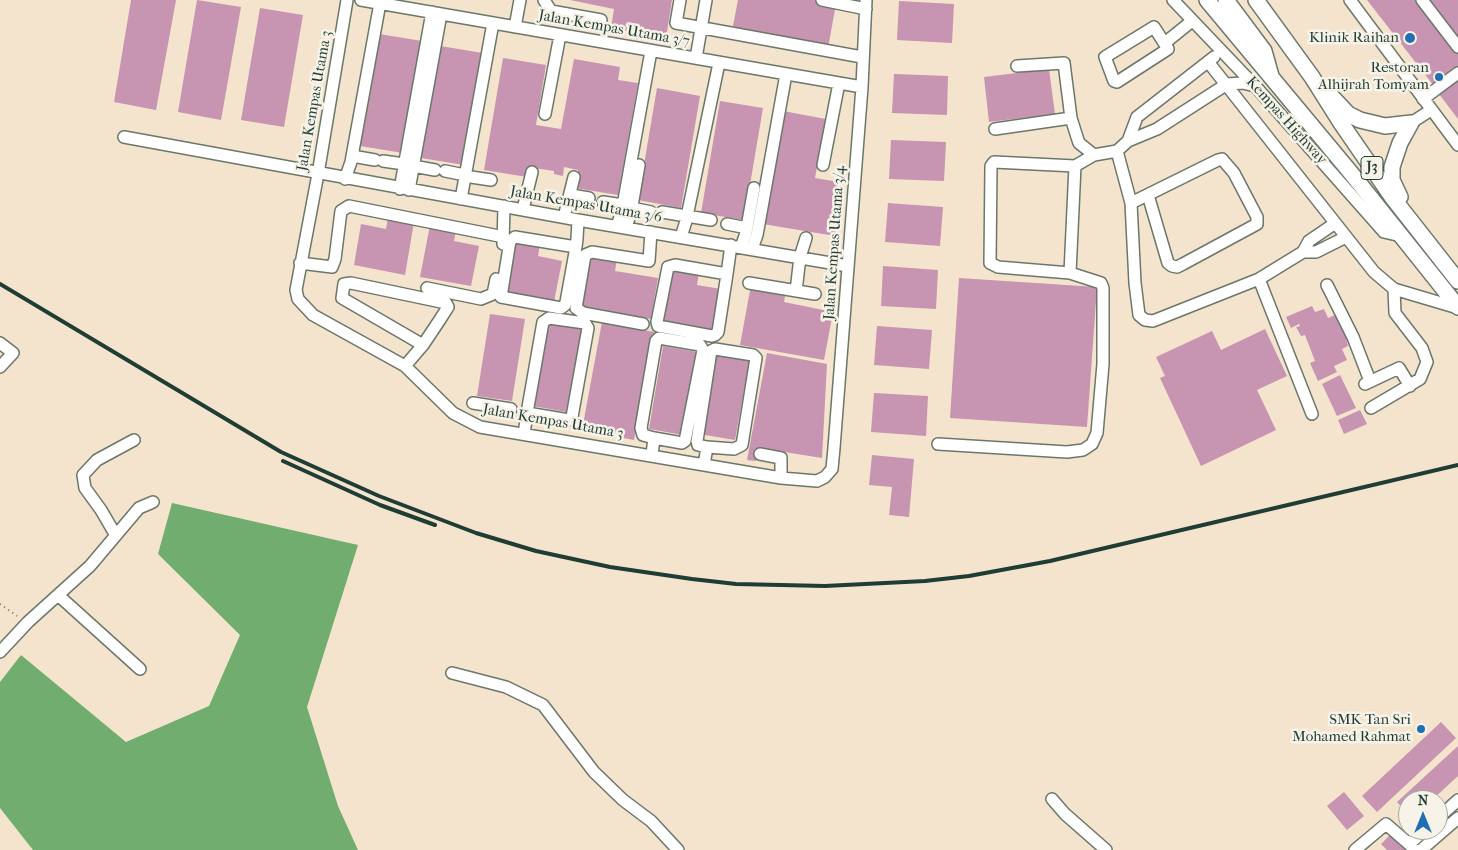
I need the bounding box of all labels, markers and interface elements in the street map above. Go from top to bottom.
street label: Jalan Kempas Utama 3/7 [537,7,691,51]
street label: Jalan Kempas Utama 3 [294,29,336,173]
place label: Klinik Raihan [1309,29,1399,47]
marker: Klinik Raihan [1403,31,1417,45]
place label: Restoran Alhijrah Tomyam [1318,59,1429,94]
marker: Restoran Alhijrah Tomyam [1433,71,1445,83]
street label: Kempas Highway [1242,73,1330,169]
road number: J3 [1361,156,1383,180]
street label: Jalan Kempas Utama 3/4 [821,165,849,321]
street label: Jalan Kempas Utama 3/6 [509,183,663,227]
street label: Jalan Kempas Utama 3 [481,401,625,443]
place label: SMK Tan Sri Mohamed Rahmat [1292,711,1411,746]
marker: SMK Tan Sri Mohamed Rahmat [1415,723,1427,735]
north arrow [1398,790,1448,840]
text: N [1418,792,1428,809]

